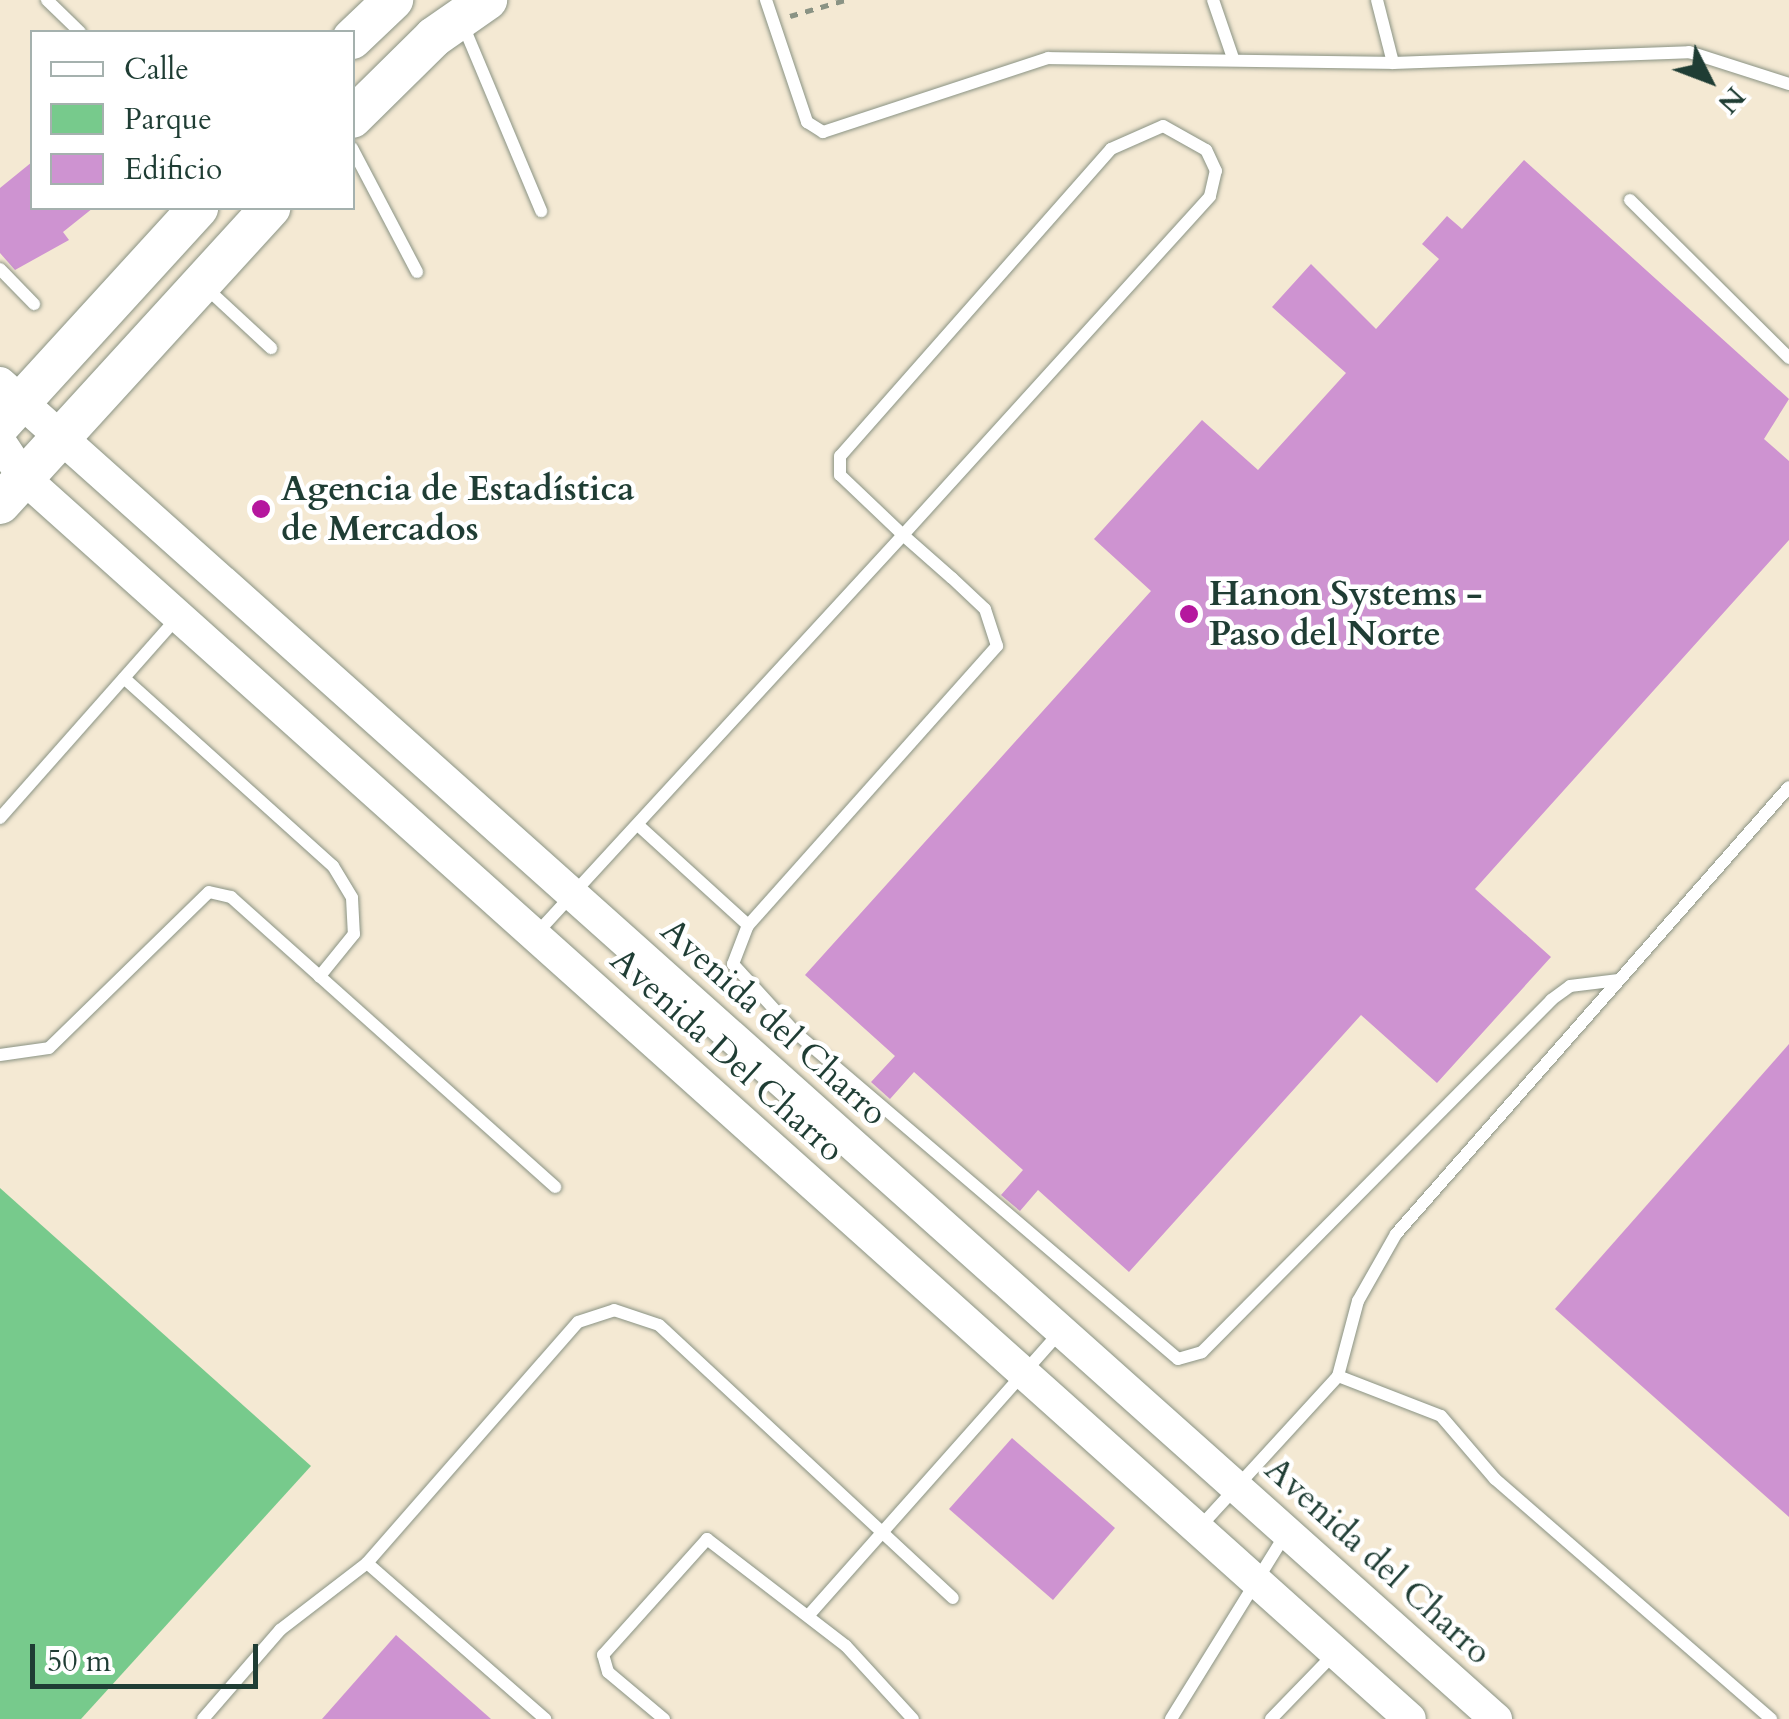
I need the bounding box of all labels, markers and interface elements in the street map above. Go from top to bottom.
legend [30,30,355,210]
north arrow [1659,30,1759,130]
text: Calle [124,49,189,90]
text: N [1709,78,1754,122]
text: Parque [124,99,212,140]
text: Edificio [124,149,222,190]
place label: Agencia de Estadística de Mercados [281,468,635,550]
marker: Agencia de Estadística de Mercados [250,498,272,520]
place label: Hanon Systems - Paso del Norte [1209,573,1483,655]
marker: Hanon Systems - Paso del Norte [1178,603,1200,625]
street label: Avenida del Charro [652,909,896,1135]
street label: Avenida Del Charro [602,939,852,1171]
street label: Avenida del Charro [1256,1448,1500,1674]
scale bar [35,1624,262,1686]
text: 50 m [47,1641,111,1682]

